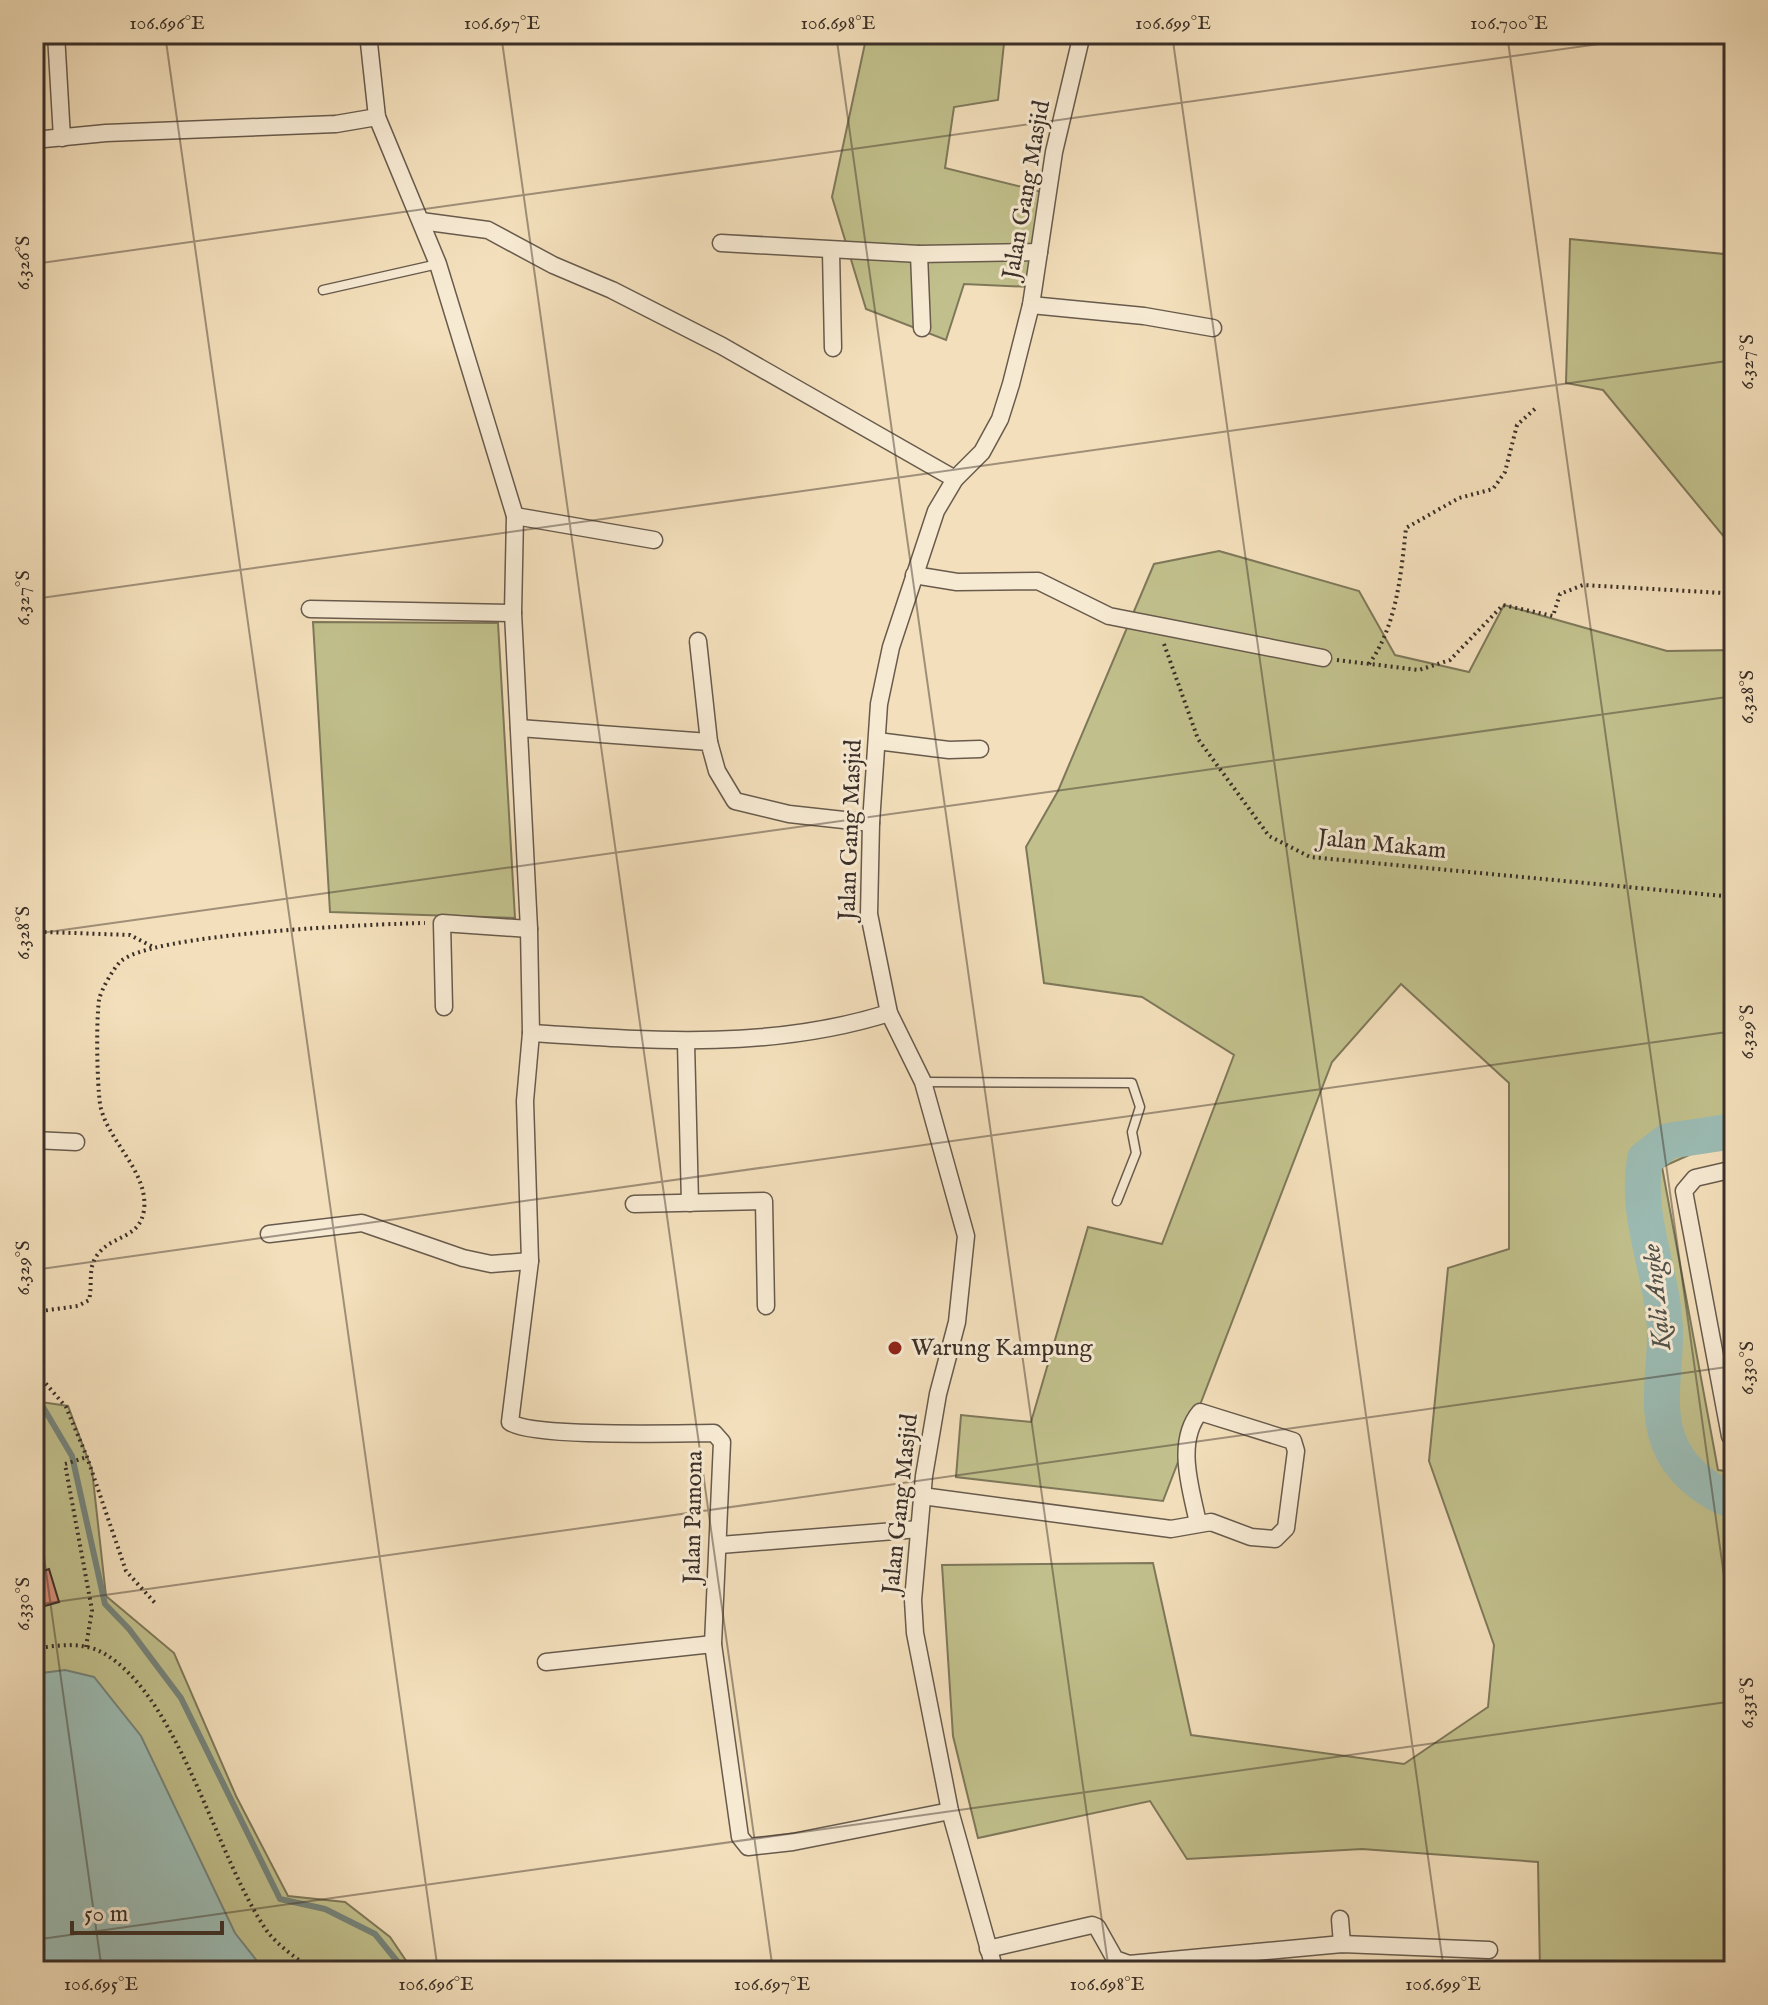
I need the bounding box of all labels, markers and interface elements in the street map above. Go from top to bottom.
text: 106.696°E [129,11,205,36]
text: 106.697°E [464,11,540,36]
text: 106.698°E [800,11,876,36]
text: 106.699°E [1135,11,1211,36]
text: 106.700°E [1470,11,1548,36]
street label: Jalan Gang Masjid [995,98,1058,285]
text: 6.326°S [11,236,36,290]
text: 6.327°S [1735,334,1760,390]
text: 6.327°S [11,570,36,626]
text: 6.328°S [1735,670,1760,724]
street label: Jalan Gang Masjid [832,739,870,924]
street label: Jalan Makam [1313,823,1448,867]
text: 6.328°S [11,906,36,960]
text: 6.329°S [1735,1005,1760,1059]
text: 6.329°S [11,1241,36,1295]
water label: Kali Angke [1635,1242,1680,1353]
place label: Warung Kampung [911,1333,1093,1364]
marker: Warung Kampung [886,1339,904,1357]
text: 6.330°S [1735,1341,1760,1395]
street label: Jalan Gang Masjid [876,1412,926,1599]
street label: Jalan Pamona [677,1450,711,1587]
text: 6.330°S [11,1577,36,1631]
text: 6.331°S [1735,1677,1760,1729]
scale bar [72,1885,222,1935]
text: 50 m [84,1899,128,1930]
text: 106.695°E [64,1972,138,1997]
text: 106.696°E [398,1972,474,1997]
text: 106.697°E [734,1972,810,1997]
text: 106.698°E [1069,1972,1145,1997]
text: 106.699°E [1405,1972,1481,1997]

